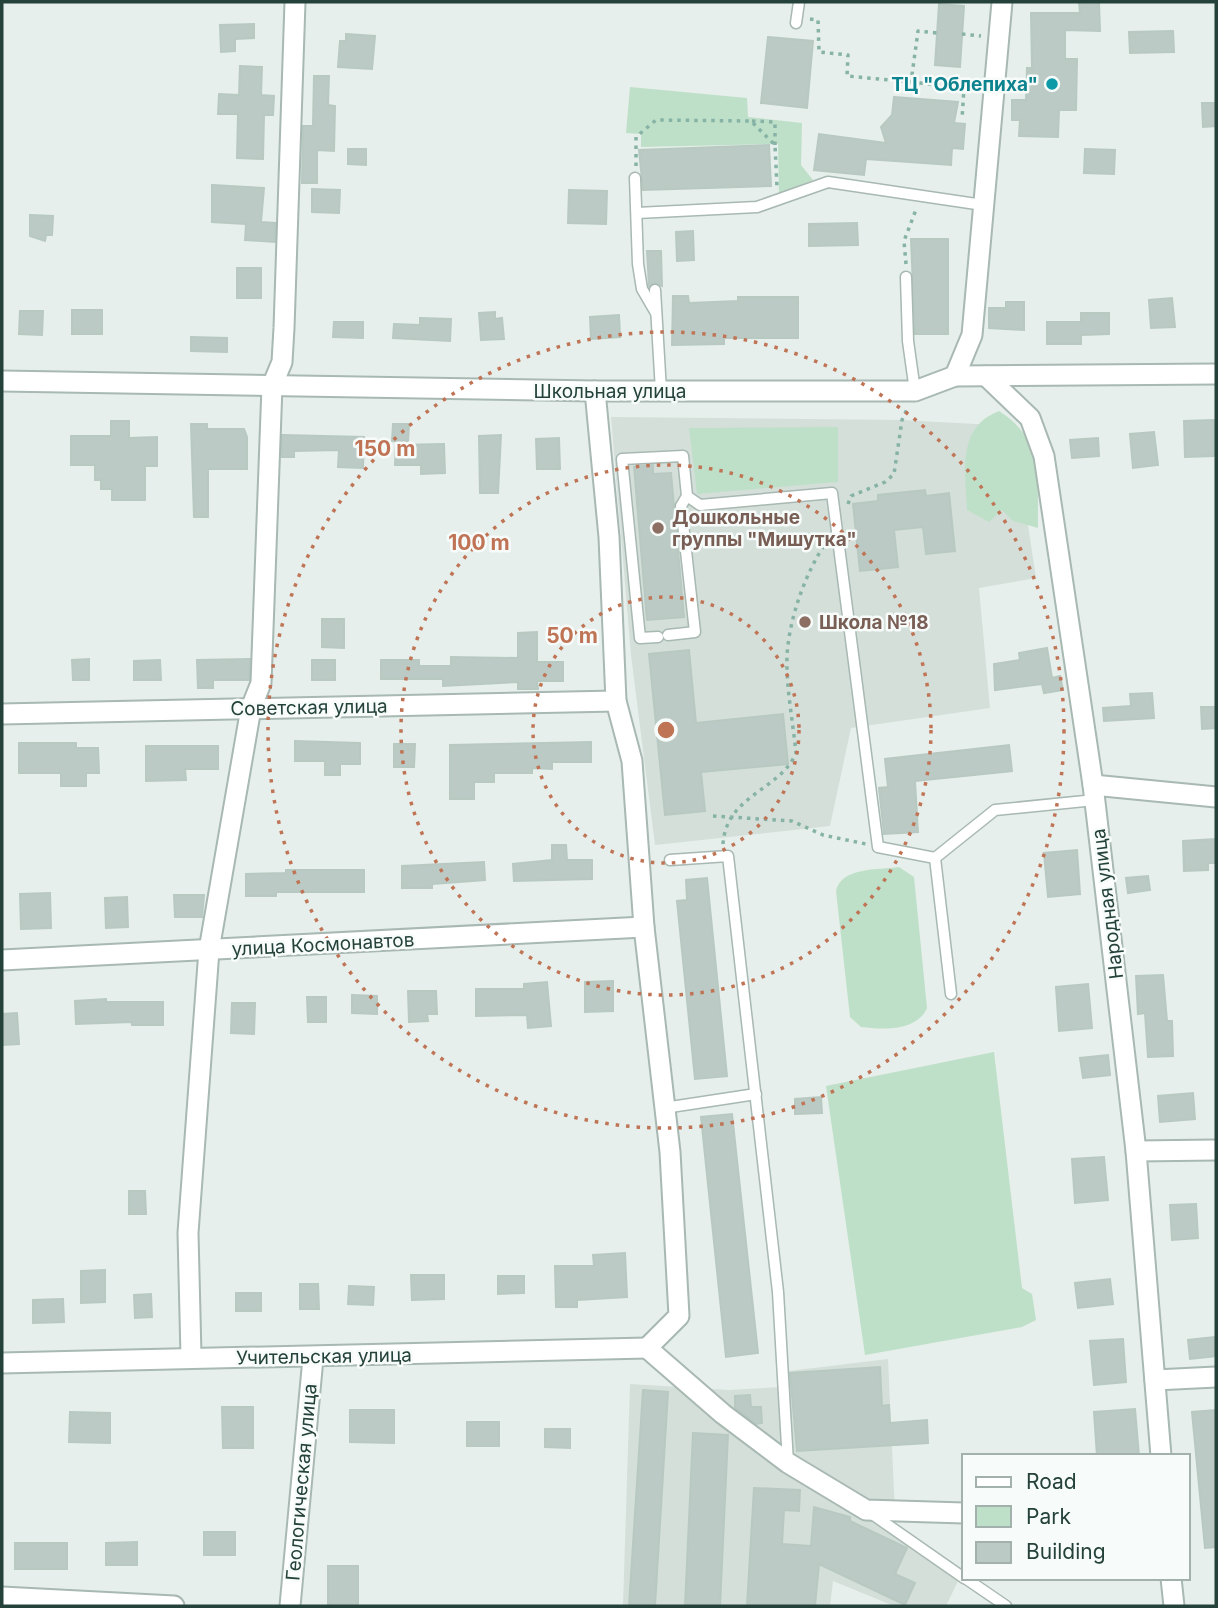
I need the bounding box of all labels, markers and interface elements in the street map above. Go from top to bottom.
place label: ТЦ "Облепиха" [891,73,1038,96]
marker: ТЦ "Облепиха" [1044,76,1060,92]
street label: Школьная улица [534,380,686,403]
text: 150 m [355,436,415,461]
place label: Дошкольные группы "Мишутка" [672,506,857,551]
marker: Дошкольные группы "Мишутка" [650,520,666,536]
text: 100 m [448,530,510,555]
place label: Школа №18 [819,611,929,634]
marker: Школа №18 [797,614,813,630]
text: 50 m [546,623,598,648]
street label: Советская улица [230,695,388,720]
centre of rings [654,718,678,742]
street label: Народная улица [1087,827,1128,981]
street label: улица Космонавтов [231,928,415,961]
street label: Учительская улица [236,1343,412,1370]
street label: Геологическая улица [281,1382,322,1582]
legend [962,1454,1190,1580]
text: Road [1026,1469,1077,1494]
text: Park [1026,1504,1071,1529]
text: Building [1026,1539,1106,1564]

